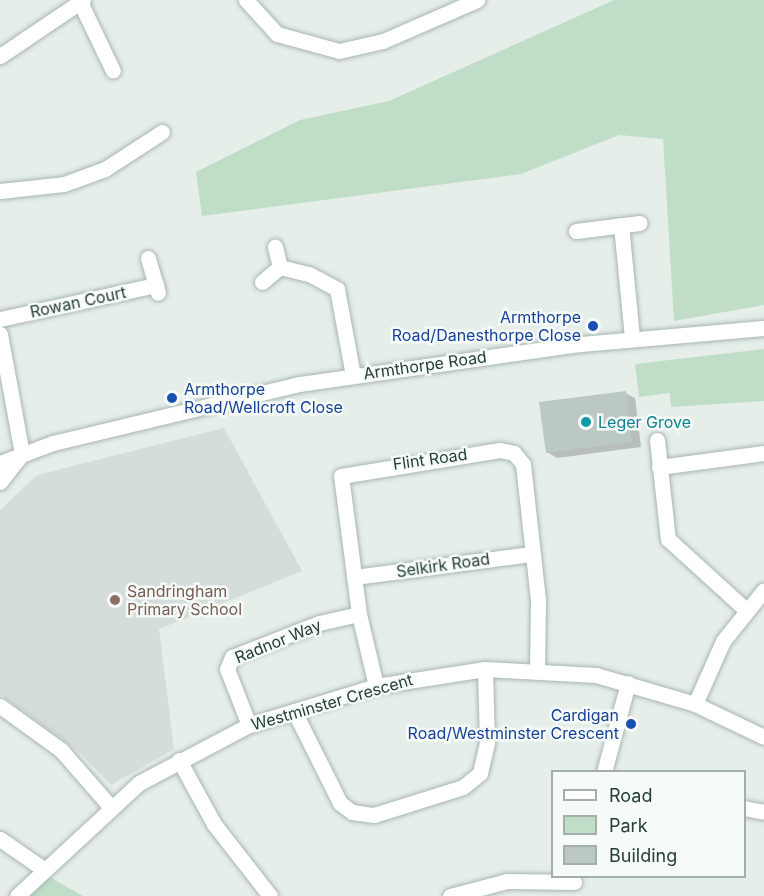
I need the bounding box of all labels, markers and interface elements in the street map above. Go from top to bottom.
street label: Rowan Court [28,282,128,322]
place label: Armthorpe Road/Danesthorpe Close [392,307,581,345]
marker: Armthorpe Road/Danesthorpe Close [586,319,600,333]
street label: Armthorpe Road [362,347,488,383]
place label: Armthorpe Road/Wellcroft Close [184,379,343,417]
marker: Armthorpe Road/Wellcroft Close [165,391,179,405]
place label: Leger Grove [598,412,691,432]
marker: Leger Grove [579,415,593,429]
street label: Flint Road [392,444,468,474]
street label: Selkirk Road [395,549,491,581]
place label: Sandringham Primary School [127,581,242,619]
marker: Sandringham Primary School [108,593,122,607]
street label: Radnor Way [232,615,324,667]
street label: Westminster Crescent [249,670,415,734]
place label: Cardigan Road/Westminster Crescent [408,705,619,743]
marker: Cardigan Road/Westminster Crescent [624,717,638,731]
legend [551,770,746,878]
text: Road [609,785,652,806]
text: Park [609,815,648,836]
text: Building [609,845,677,866]

